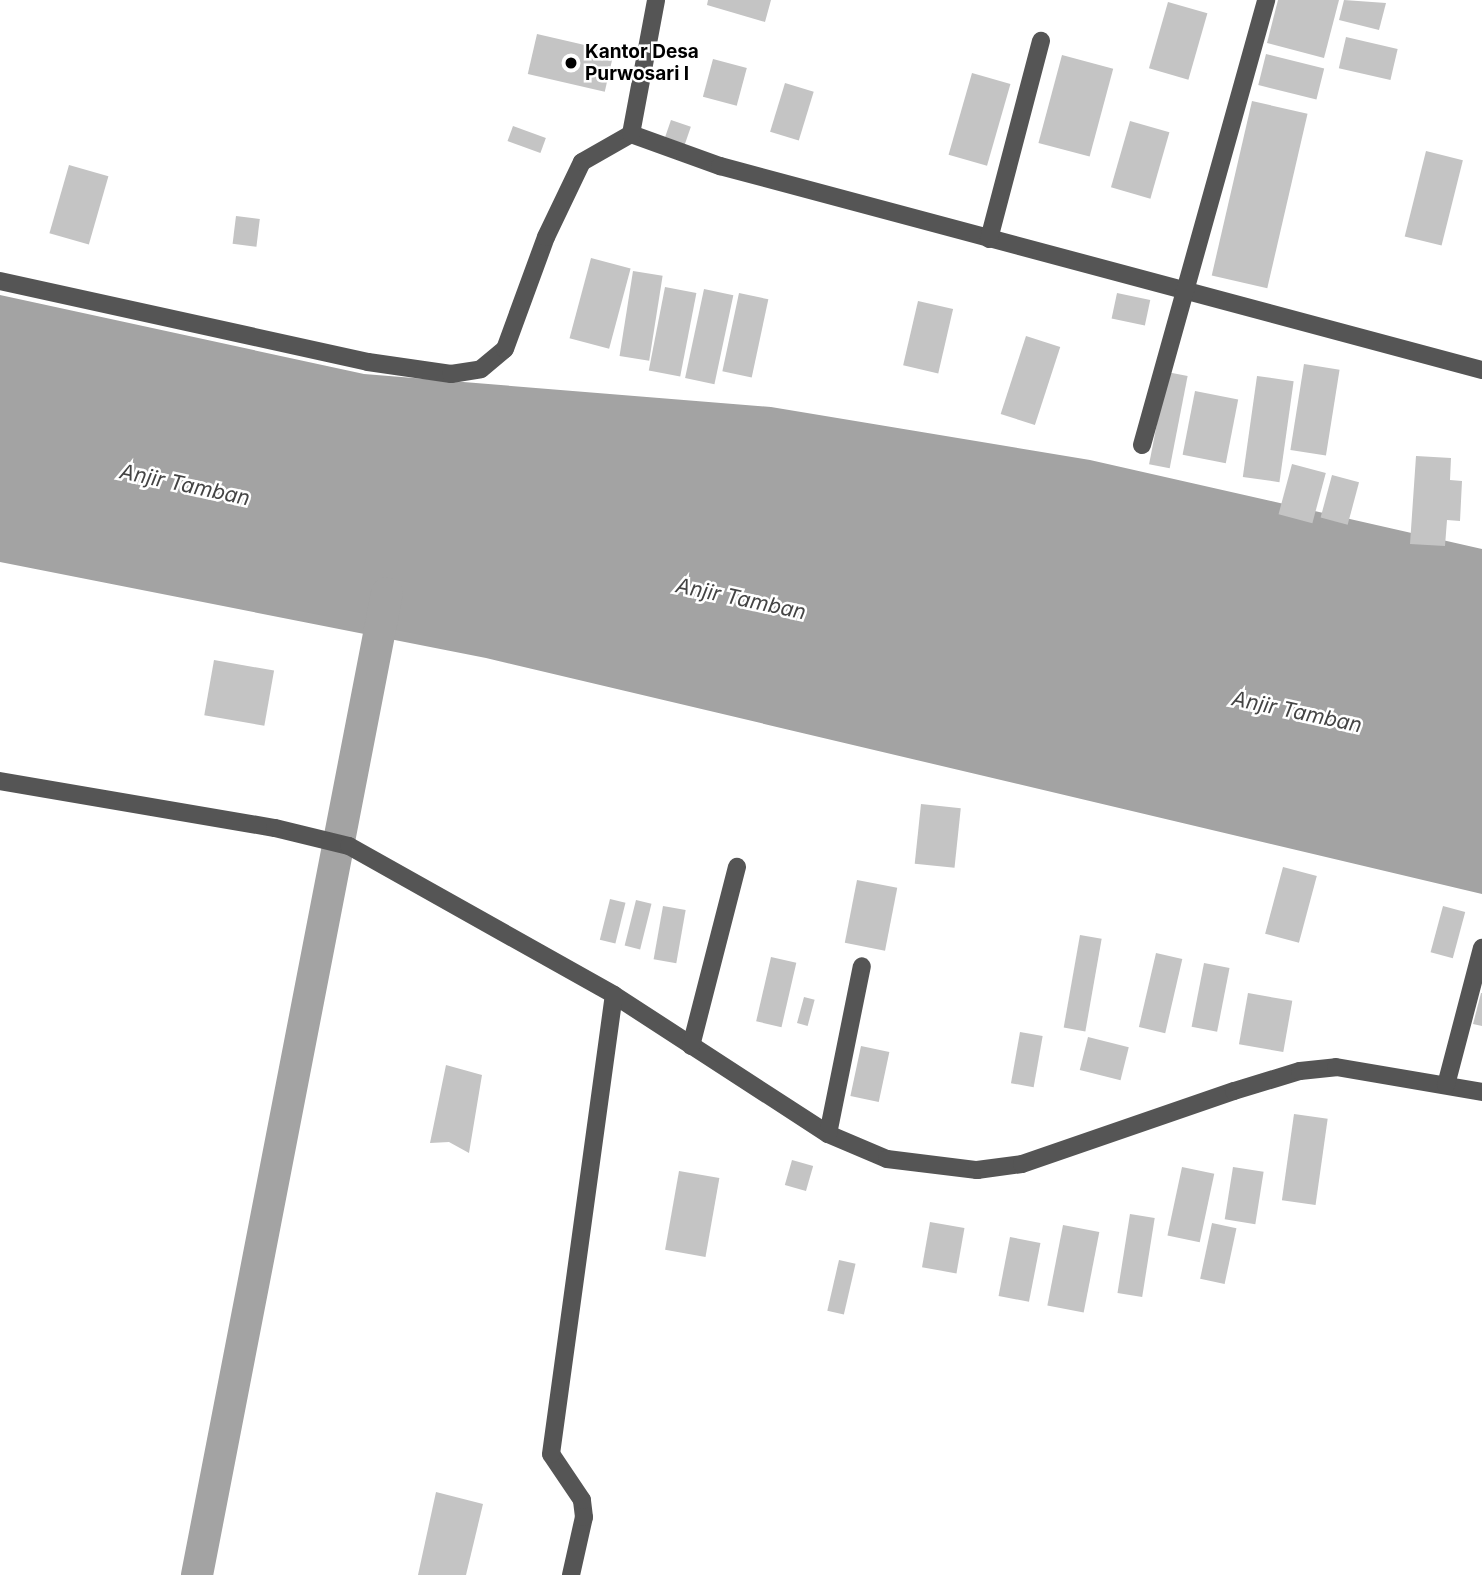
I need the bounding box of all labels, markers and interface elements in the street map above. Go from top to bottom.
place label: Kantor Desa Purwosari I [585,41,699,85]
marker: Kantor Desa Purwosari I [563,55,579,71]
water label: Anjir Tamban [118,459,252,511]
water label: Anjir Tamban [674,573,808,625]
water label: Anjir Tamban [1230,686,1364,738]

